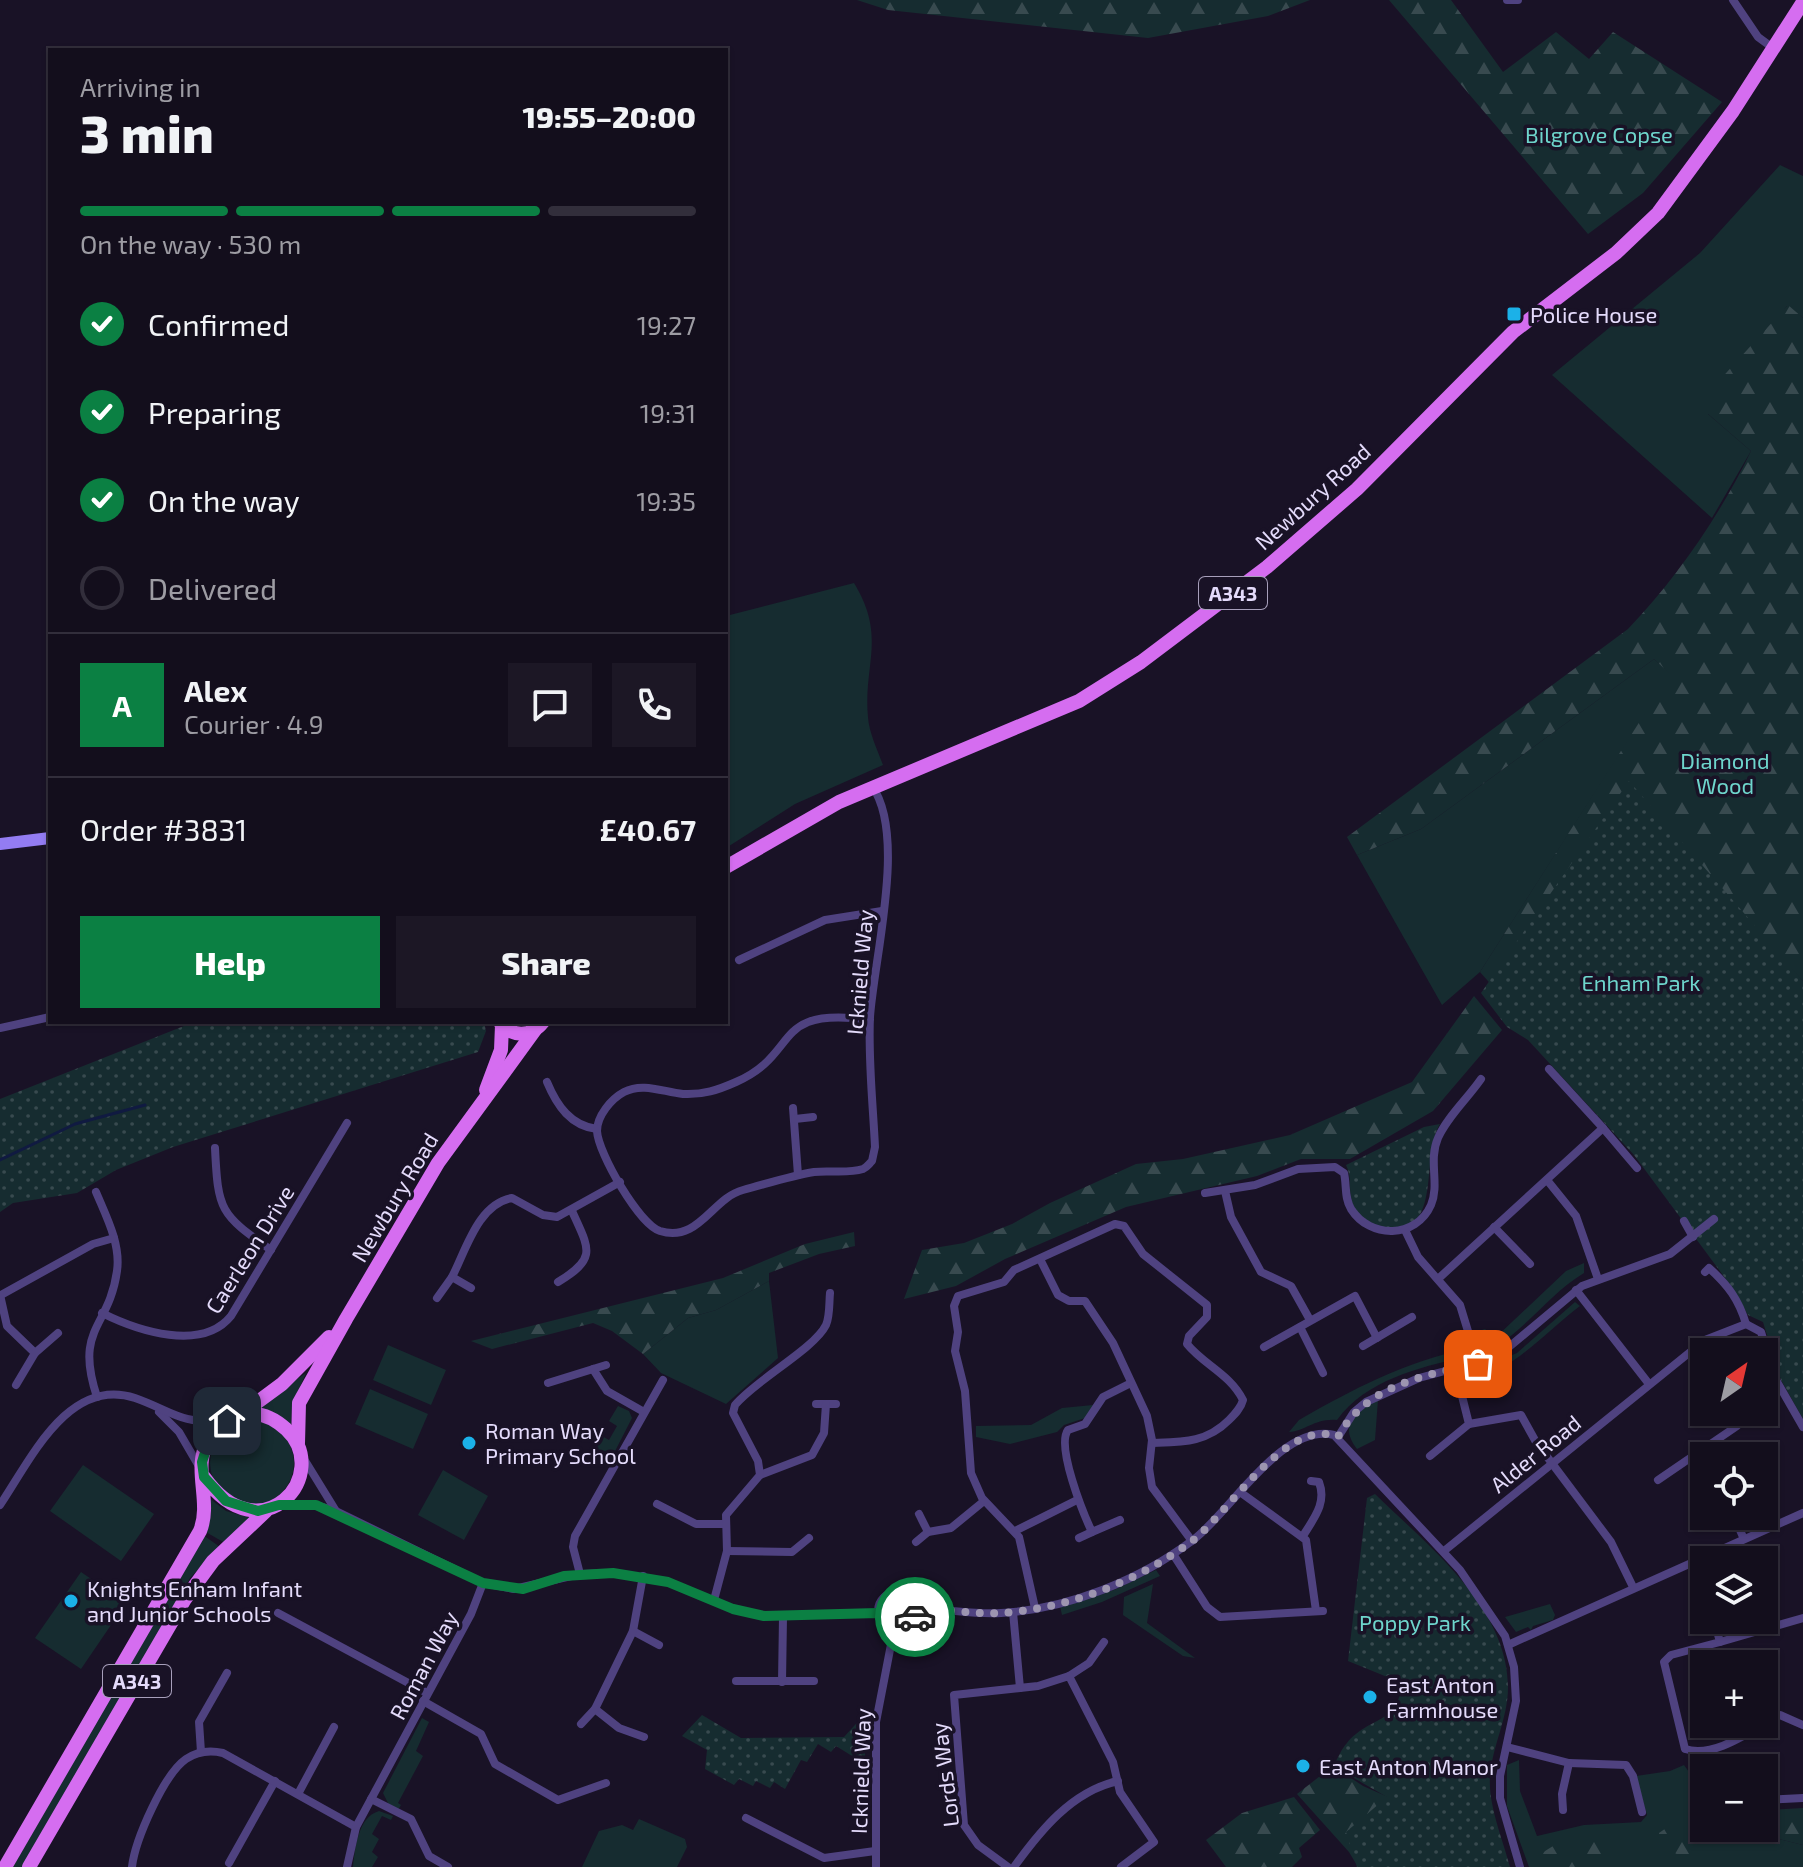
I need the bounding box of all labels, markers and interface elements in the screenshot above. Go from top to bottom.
text: Arriving in [80,71,201,102]
text: 19:55–20:00 [523,98,696,134]
text: 3 min [80,101,214,163]
park label: Bilgrove Copse [1525,121,1673,147]
text: On the way · 530 m [80,228,301,259]
place label: Police House [1530,301,1657,327]
icon: check [80,302,124,346]
marker: Police House [1505,305,1523,323]
text: Confirmed [148,306,289,342]
text: 19:27 [637,309,696,340]
icon: check [80,390,124,434]
text: Preparing [148,394,281,430]
text: 19:31 [640,397,696,428]
street label: Newbury Road [1249,437,1375,555]
icon: check [80,478,124,522]
text: On the way [148,482,300,518]
text: 19:35 [636,485,696,516]
text: Delivered [148,570,277,606]
road number: A343 [1199,577,1267,609]
button: chat [508,663,592,747]
button: phone [612,663,696,747]
text: Alex [184,672,247,708]
text: A [112,687,132,723]
text: Courier · 4.9 [184,708,324,739]
park label: Diamond Wood [1680,747,1770,798]
text: Order #3831 [80,811,247,847]
text: £40.67 [600,811,696,847]
street label: Icknield Way [841,908,877,1036]
button: Help [80,916,380,1008]
button: Share [396,916,696,1008]
park label: Enham Park [1581,969,1701,995]
street label: Newbury Road [345,1128,443,1266]
street label: Caerleon Drive [199,1180,299,1318]
pin [1444,1330,1512,1398]
north arrow [1690,1338,1778,1426]
map controls [1690,1338,1778,1842]
icon: bag [1456,1342,1500,1386]
pin [193,1387,261,1455]
icon: home [205,1399,249,1443]
street label: Alder Road [1485,1409,1585,1497]
place label: Roman Way Primary School [485,1417,636,1468]
marker: Roman Way Primary School [460,1434,478,1452]
button: locate [1690,1442,1778,1530]
button: layers [1690,1546,1778,1634]
place label: Knights Enham Infant and Junior Schools [87,1575,302,1626]
courier [875,1577,955,1657]
marker: Knights Enham Infant and Junior Schools [62,1592,80,1610]
icon: car [893,1595,937,1639]
street label: Roman Way [384,1606,463,1724]
park label: Poppy Park [1359,1609,1471,1635]
button: + [1690,1650,1778,1738]
road number: A343 [103,1665,171,1697]
place label: East Anton Farmhouse [1386,1671,1498,1722]
marker: East Anton Farmhouse [1361,1688,1379,1706]
street label: Icknield Way [845,1707,875,1834]
street label: Lords Way [925,1721,963,1829]
place label: East Anton Manor [1319,1753,1498,1779]
button: − [1690,1754,1778,1842]
marker: East Anton Manor [1294,1757,1312,1775]

